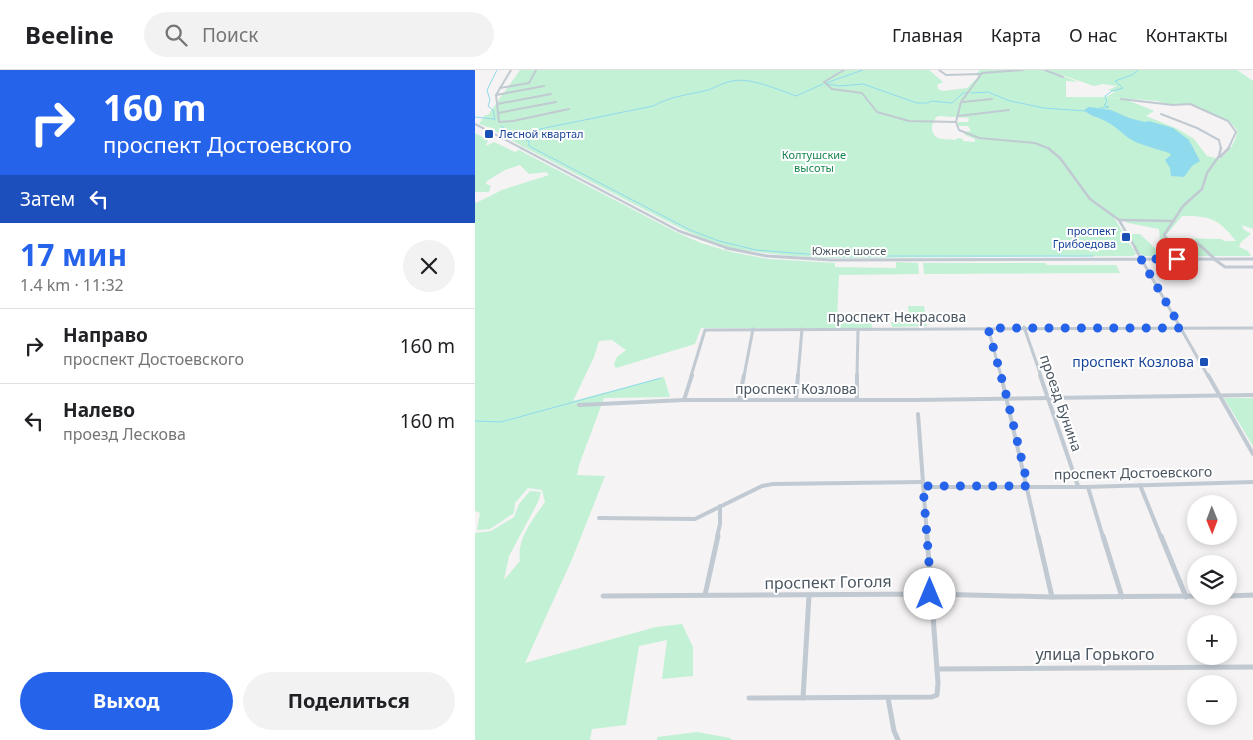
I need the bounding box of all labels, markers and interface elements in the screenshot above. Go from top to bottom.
search box [144,12,494,57]
text: Beeline [25,18,114,51]
icon: search [162,21,190,49]
text: Поиск [202,22,258,48]
text: Главная [892,23,963,47]
text: Карта [991,23,1041,47]
text: О нас [1069,23,1117,47]
text: Контакты [1145,23,1228,47]
text: 160 m [103,84,206,131]
icon: right [20,90,85,155]
place label: Лесной квартал [499,126,584,141]
marker: Лесной квартал [483,128,495,140]
text: проспект Достоевского [103,129,352,159]
park label: Колтушские высоты [782,147,846,175]
icon: left [85,185,113,213]
text: Затем [20,186,75,212]
place label: проспект Грибоедова [1053,223,1116,251]
marker: проспект Грибоедова [1120,231,1132,243]
text: 17 мин [20,234,127,275]
pin [1156,238,1198,280]
button: close [403,240,455,292]
street label: Южное шоссе [812,243,886,258]
icon: arrive [1163,245,1191,273]
text: 1.4 km · 11:32 [20,274,124,296]
street label: проспект Некрасова [828,307,966,326]
text: Направо [63,322,148,348]
icon: right [20,332,48,360]
text: 160 m [400,333,455,359]
text: проспект Достоевского [63,348,244,370]
street label: проезд Бунина [1036,352,1087,454]
place label: проспект Козлова [1072,352,1194,371]
marker: проспект Козлова [1198,356,1210,368]
street label: проспект Козлова [735,379,857,398]
text: Налево [63,397,135,423]
icon: left [20,407,48,435]
text: 160 m [400,408,455,434]
text: проезд Лескова [63,423,186,445]
street label: проспект Достоевского [1054,462,1212,483]
north arrow [1187,495,1237,545]
map controls [1187,495,1237,725]
button: layers [1187,555,1237,605]
position arrow [903,567,955,619]
street label: проспект Гоголя [764,570,892,594]
button: + [1187,615,1237,665]
street label: улица Горького [1035,643,1155,665]
button: Выход [20,672,233,730]
button: Поделиться [243,672,455,730]
button: − [1187,675,1237,725]

